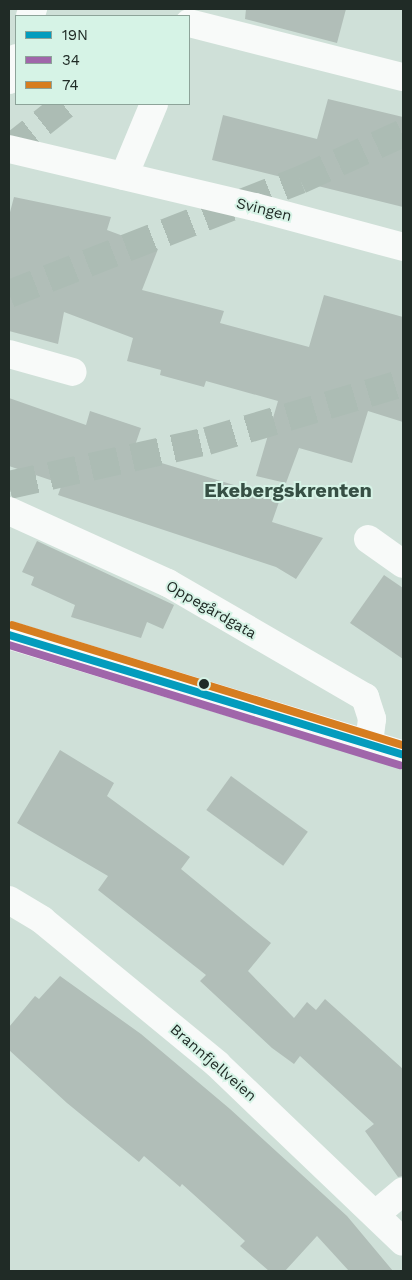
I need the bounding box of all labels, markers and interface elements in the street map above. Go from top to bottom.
legend [15,15,190,105]
text: 19N [62,26,88,44]
text: 34 [62,51,80,69]
text: 74 [62,76,79,94]
street label: Svingen [234,194,294,226]
district label: Ekebergskrenten [204,478,372,502]
street label: Oppegårdgata [163,577,259,643]
unlabelled marker [199,679,209,689]
street label: Brannfjellveien [166,1021,260,1105]

